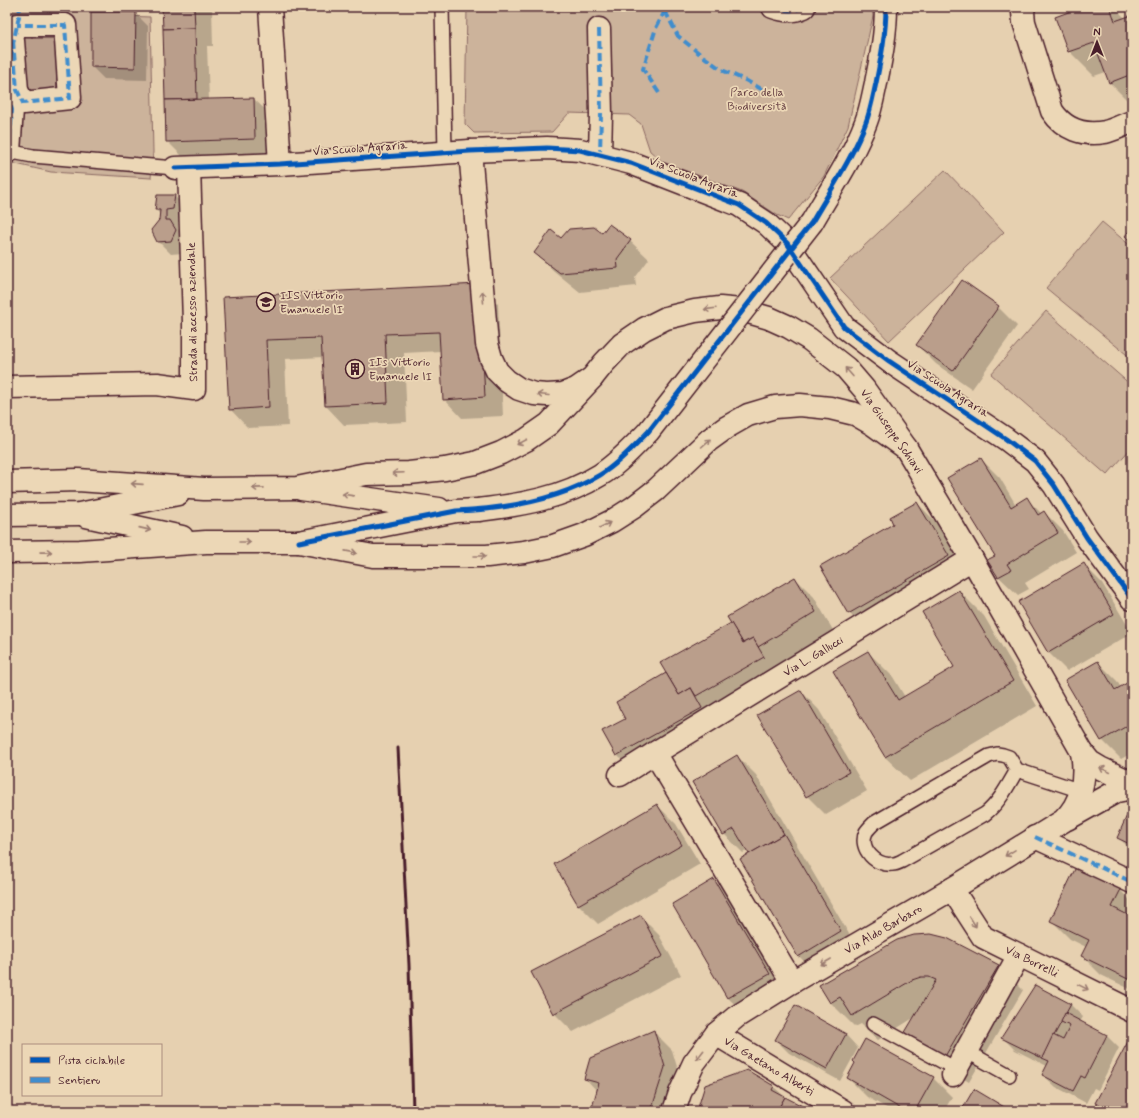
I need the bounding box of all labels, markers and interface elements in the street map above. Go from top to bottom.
north arrow [1077,22,1117,62]
text: N [1093,26,1101,40]
park label: Parco della Biodiversità [727,85,787,115]
street label: Via Scuola Agraria [312,138,409,160]
street label: Via Scuola Agraria [647,153,741,203]
street label: Strada di accesso aziendale [184,242,202,382]
place label: IIS Vittorio Emanuele II [280,288,343,318]
school or university icon: IIS Vittorio Emanuele II [255,291,277,313]
one-way arrow [479,291,486,304]
one-way arrow [704,305,717,313]
place label: IIs Vittorio Emanuele II [369,355,432,385]
street label: Via Scuola Agraria [903,356,992,422]
building icon: IIs Vittorio Emanuele II [344,358,366,380]
one-way arrow [845,367,854,377]
street label: Via Giuseppe Schiavi [856,386,927,477]
one-way arrow [537,391,550,398]
one-way arrow [516,439,528,446]
one-way arrow [701,439,711,448]
one-way arrow [392,469,405,477]
one-way arrow [131,481,144,488]
one-way arrow [252,485,265,492]
one-way arrow [342,491,355,499]
one-way arrow [599,520,611,528]
one-way arrow [138,526,151,533]
one-way arrow [238,538,251,546]
one-way arrow [39,548,52,556]
one-way arrow [344,548,357,556]
one-way arrow [473,552,486,560]
street label: Via L. Gallucci [780,632,847,681]
one-way arrow [1099,766,1111,773]
one-way arrow [1005,849,1016,857]
street label: Via Aldo Barbaro [842,901,926,959]
one-way arrow [969,916,977,927]
street label: Via Borrelli [1002,942,1061,982]
one-way arrow [820,959,832,967]
one-way arrow [1077,984,1089,991]
street label: Via Gaetano Alberti [720,1034,817,1100]
legend [22,1044,162,1096]
one-way arrow [696,1049,704,1060]
text: Pista ciclabile [58,1053,125,1069]
text: Sentiero [58,1073,101,1089]

